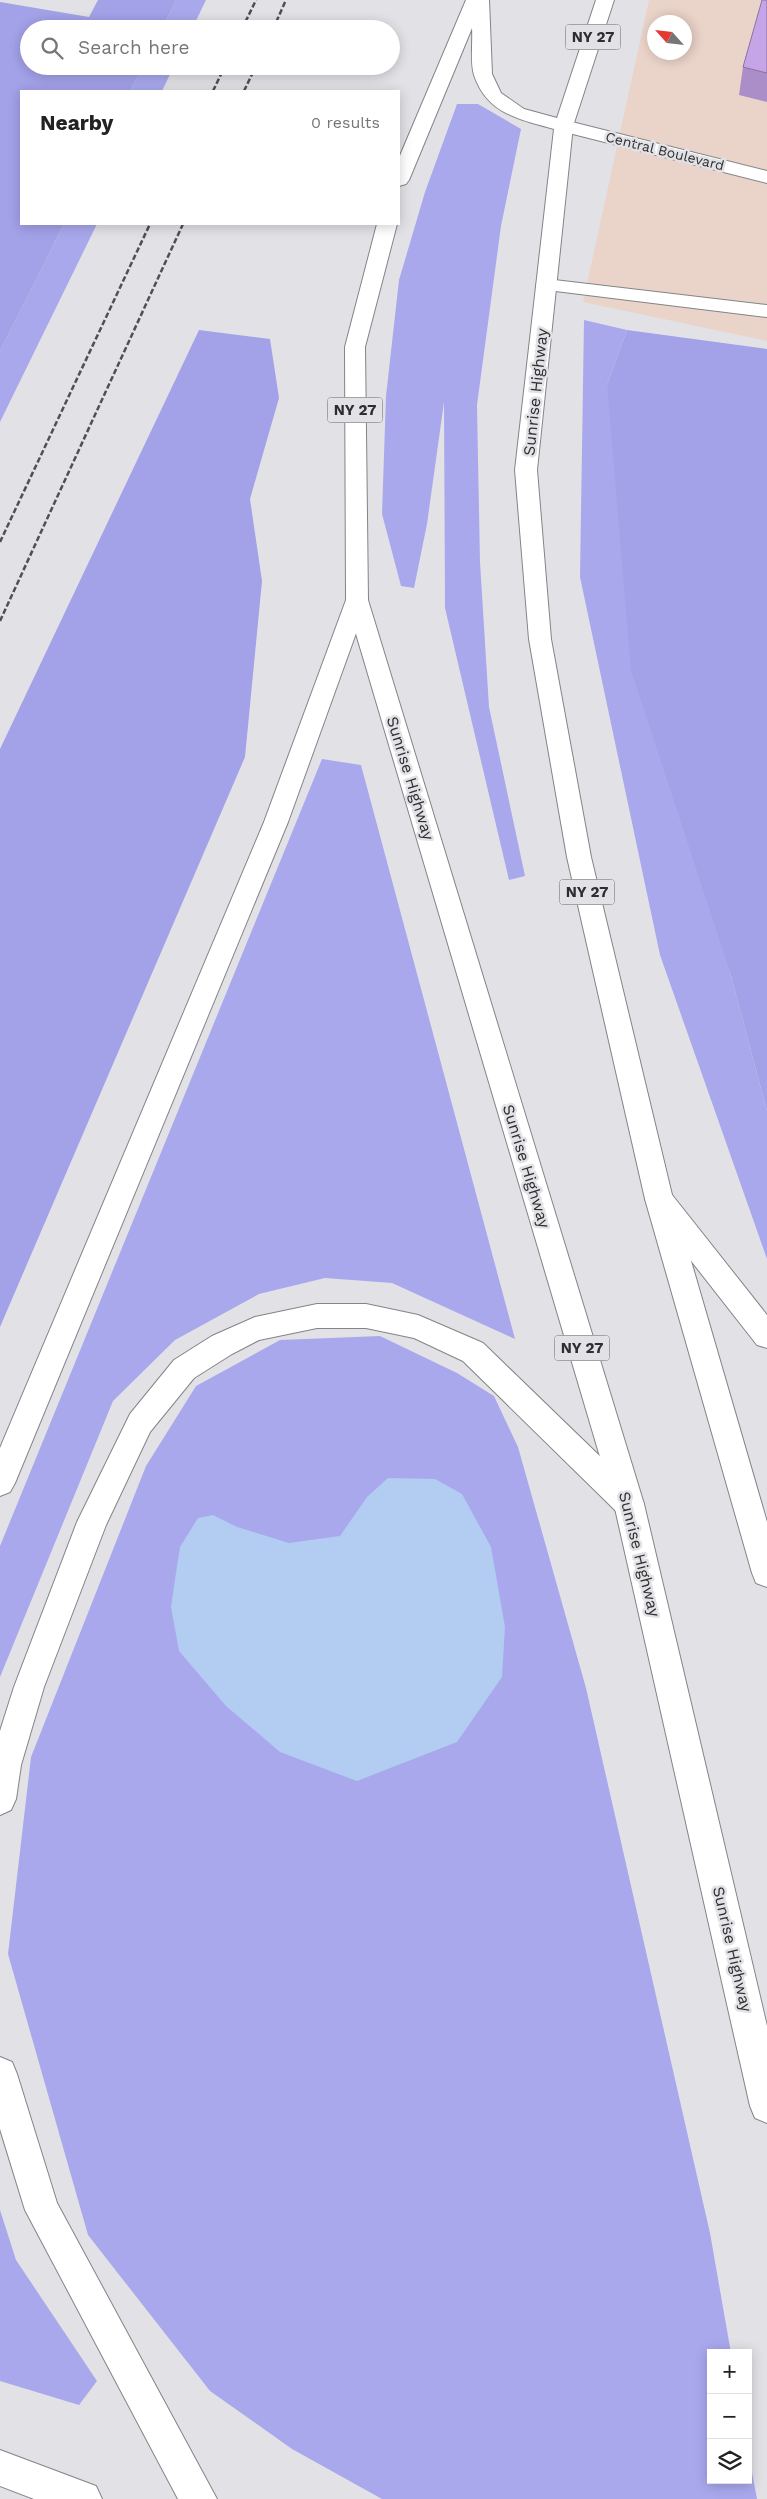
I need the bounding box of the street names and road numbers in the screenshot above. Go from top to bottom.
road number: NY 27 [566,24,620,50]
street label: Central Boulevard [604,129,726,173]
street label: Sunrise Highway [519,327,552,457]
road number: NY 27 [328,398,382,422]
street label: Sunrise Highway [383,714,439,843]
road number: NY 27 [560,880,614,904]
street label: Sunrise Highway [499,1102,555,1231]
road number: NY 27 [554,1336,610,1360]
street label: Sunrise Highway [615,1490,664,1619]
street label: Sunrise Highway [709,1885,756,2014]

